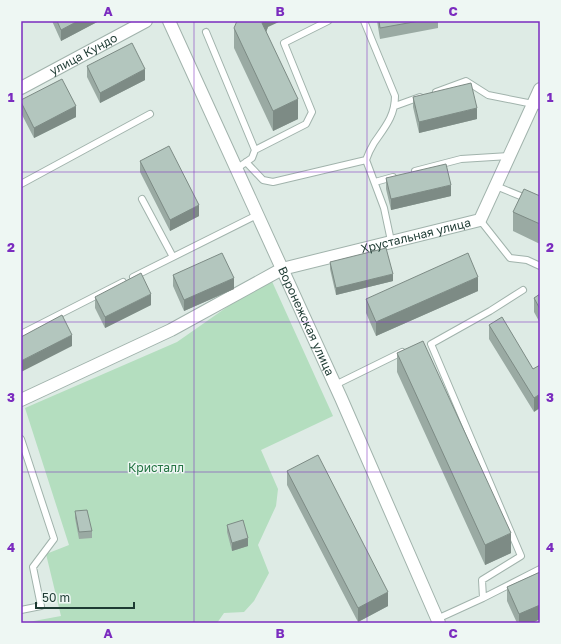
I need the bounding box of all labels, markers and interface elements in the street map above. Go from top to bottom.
text: A [103,3,113,19]
text: B [275,3,285,19]
text: C [448,3,458,19]
street label: улица Кундо [47,30,120,78]
text: 1 [8,89,15,105]
text: 1 [547,89,554,105]
street label: Хрустальная улица [359,215,472,256]
text: 2 [7,239,15,255]
text: 2 [546,239,554,255]
street label: Воронежская улица [275,264,338,378]
text: 3 [7,389,15,405]
text: 3 [546,389,554,405]
park label: Кристалл [128,460,184,475]
text: 4 [7,539,15,555]
text: 4 [546,539,554,555]
scale bar [36,584,134,610]
text: 50 m [42,590,70,605]
text: A [103,625,113,641]
text: B [275,625,285,641]
text: C [448,625,458,641]

